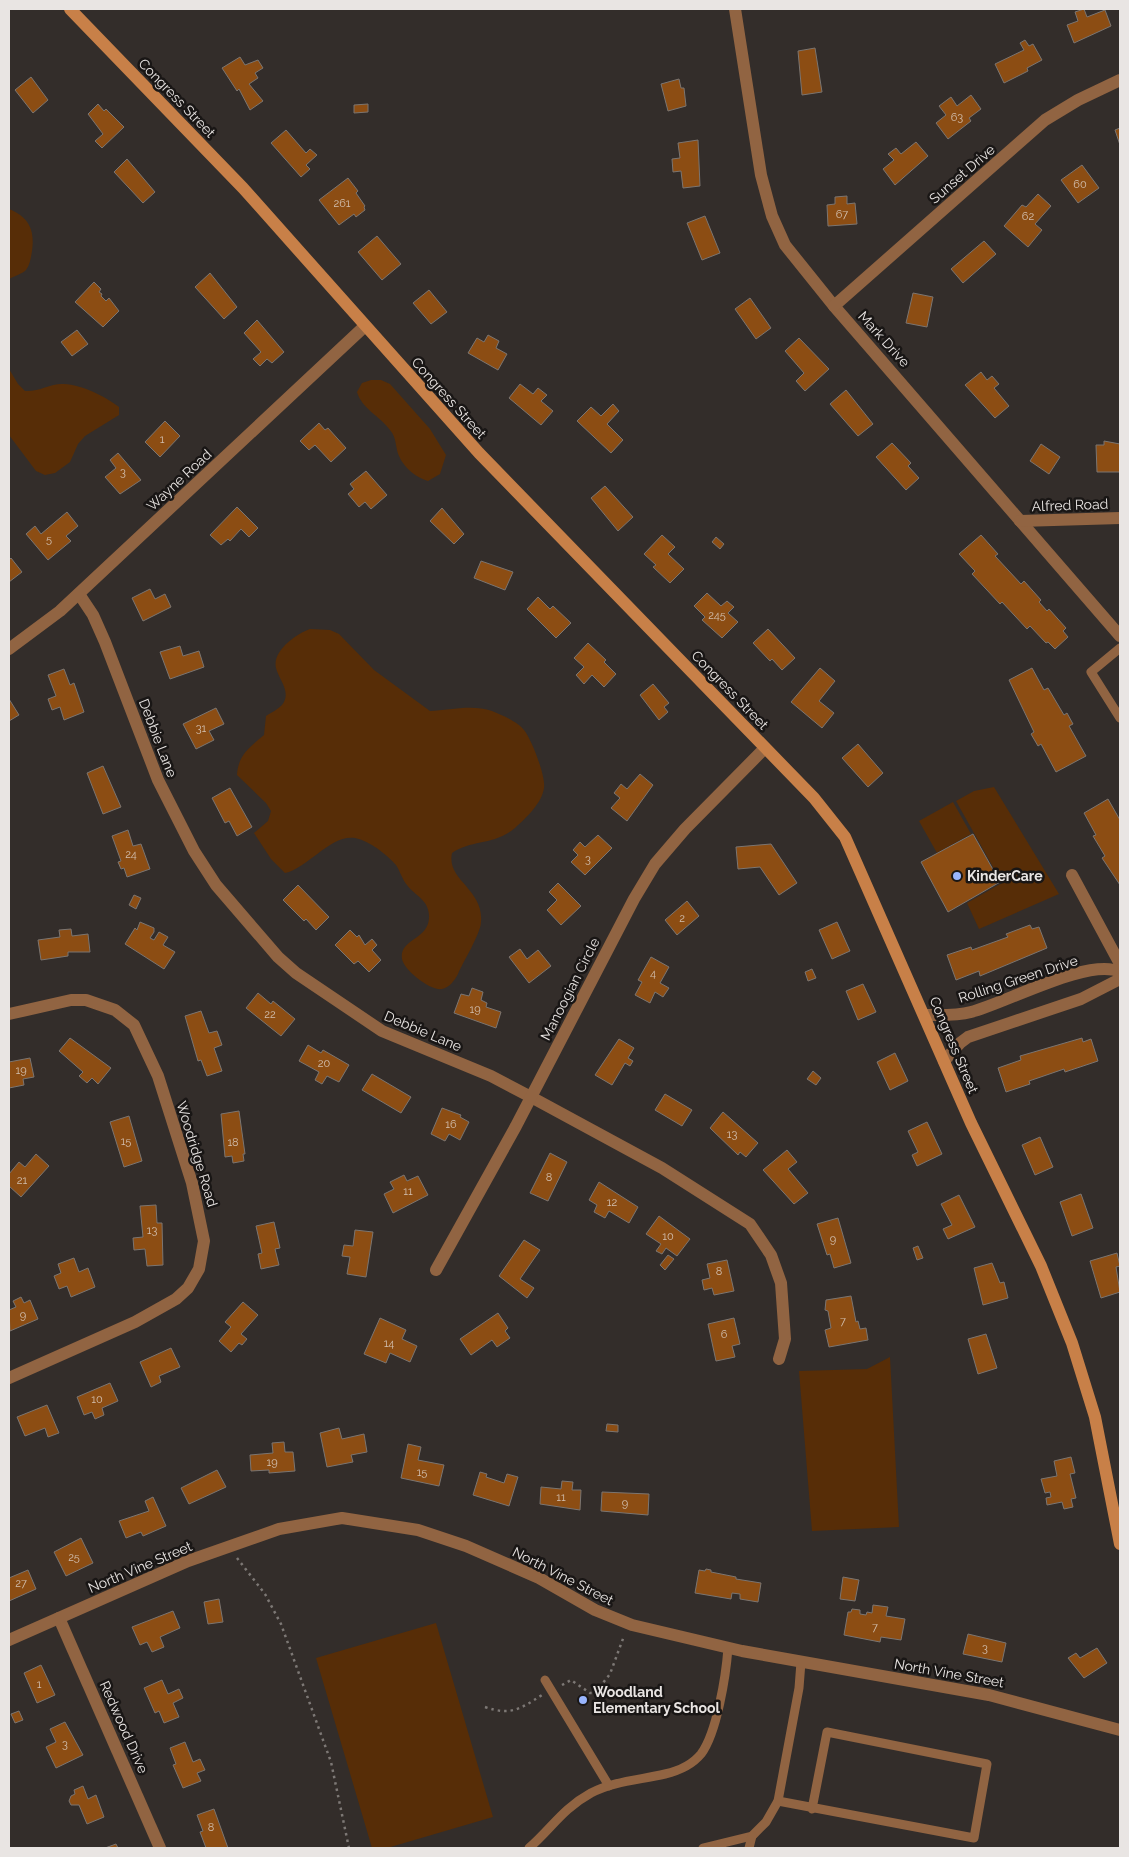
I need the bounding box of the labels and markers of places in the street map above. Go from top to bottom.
place label: KinderCare [967,868,1043,884]
marker: KinderCare [951,870,963,882]
place label: Woodland Elementary School [593,1684,721,1716]
marker: Woodland Elementary School [577,1694,589,1706]

